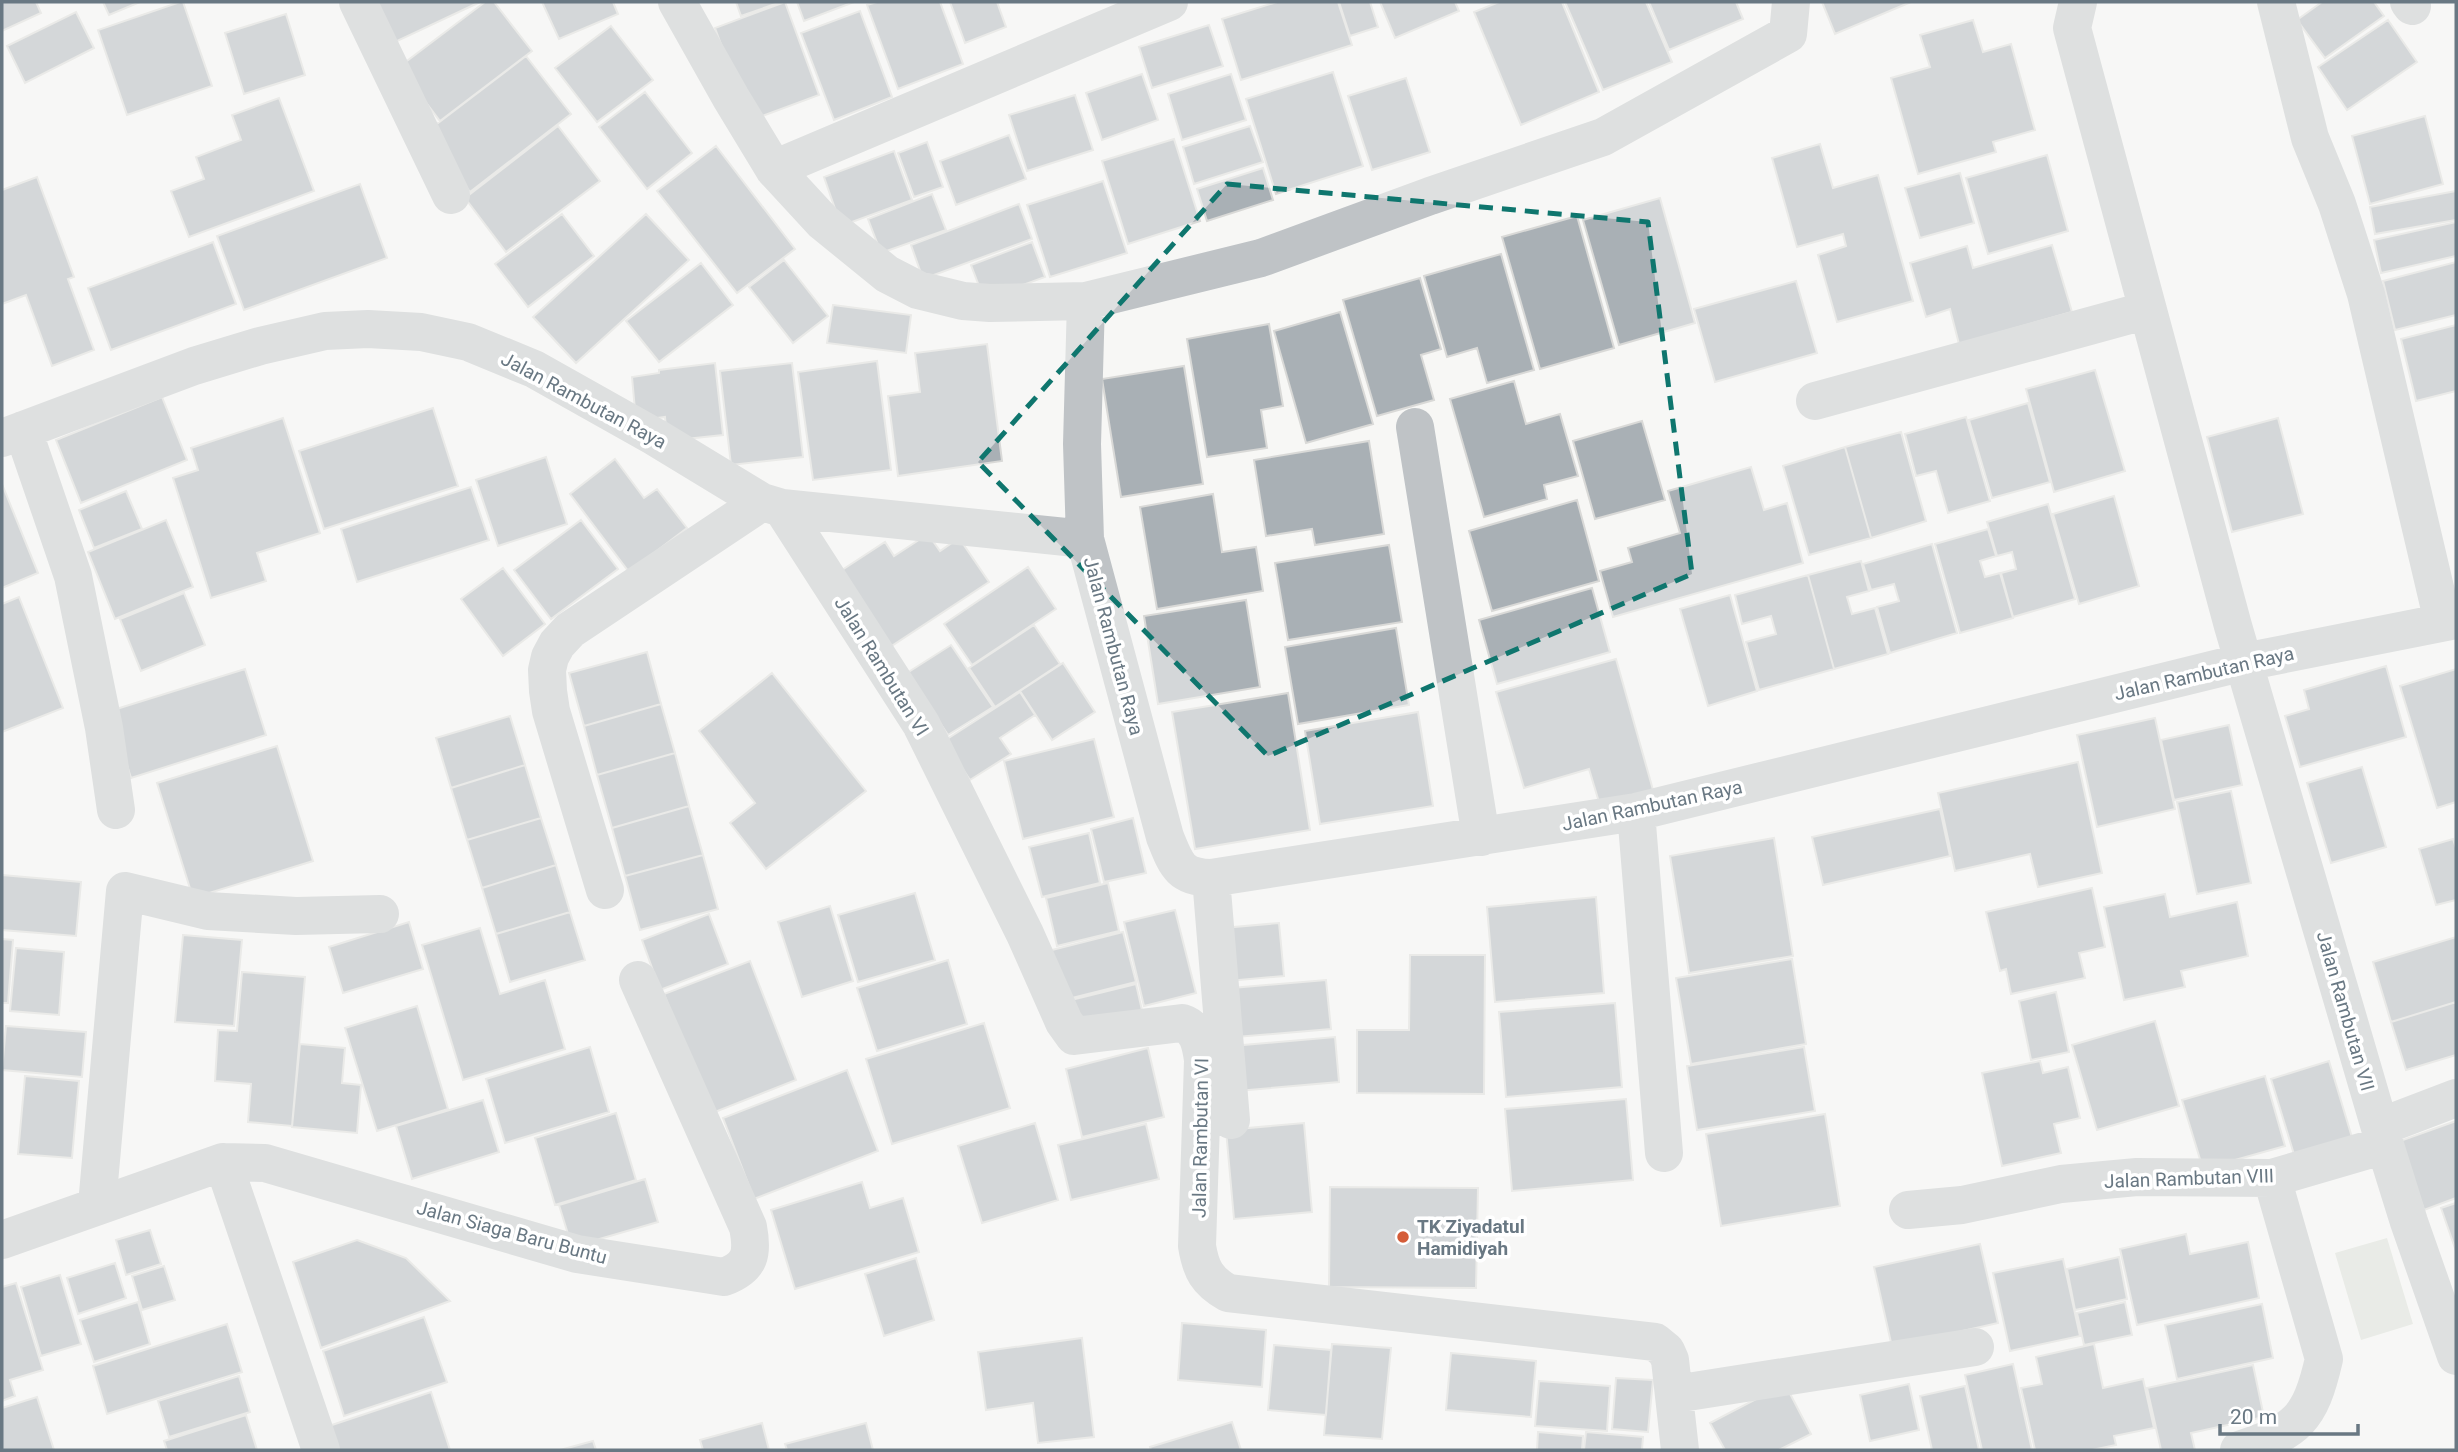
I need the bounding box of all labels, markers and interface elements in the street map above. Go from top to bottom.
street label: Jalan Rambutan Raya [497,347,670,454]
street label: Jalan Rambutan Raya [1079,554,1148,738]
street label: Jalan Rambutan VI [829,592,934,740]
street label: Jalan Rambutan Raya [2112,642,2296,705]
street label: Jalan Rambutan Raya [1560,775,1744,836]
street label: Jalan Rambutan VII [2312,929,2379,1094]
street label: Jalan Rambutan VI [1188,1058,1213,1218]
street label: Jalan Rambutan VIII [2104,1164,2274,1193]
street label: Jalan Siaga Baru Buntu [414,1196,610,1269]
place label: TK Ziyadatul Hamidiyah [1417,1215,1525,1260]
marker: TK Ziyadatul Hamidiyah [1395,1229,1411,1245]
scale bar [2220,1392,2358,1436]
text: 20 m [2230,1405,2277,1429]

